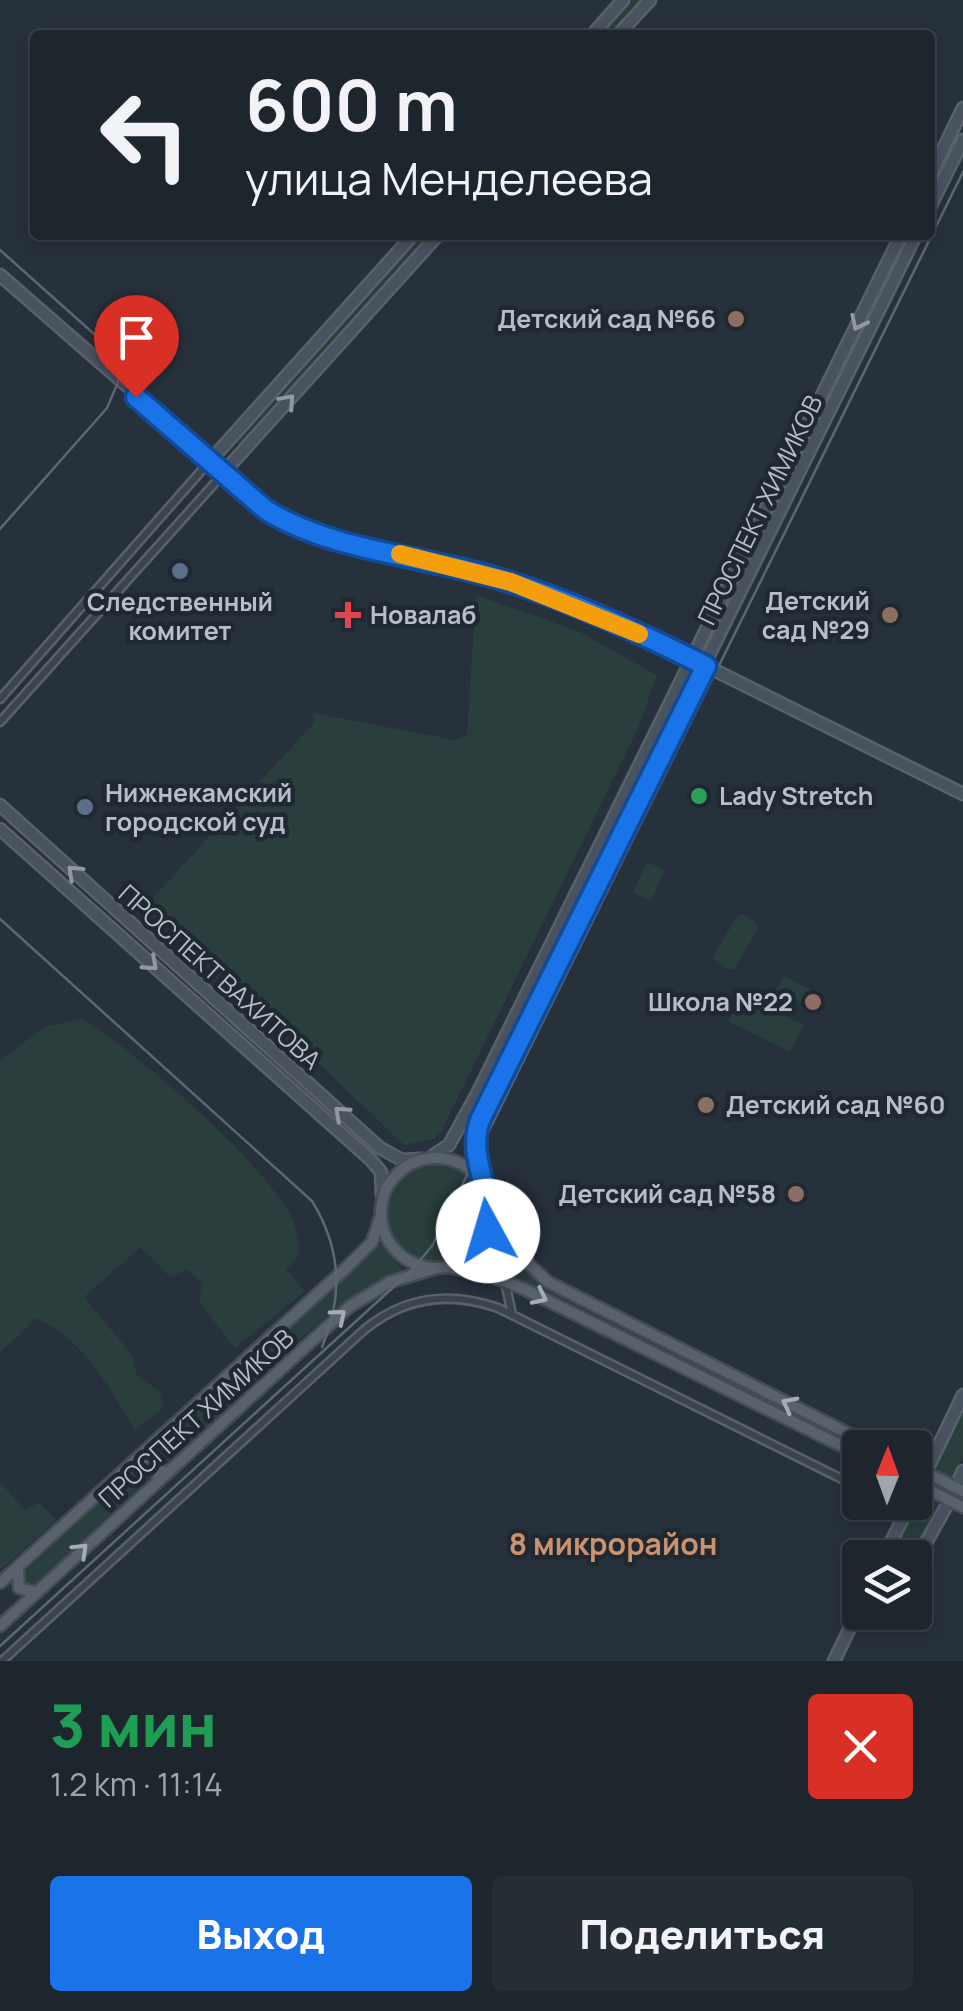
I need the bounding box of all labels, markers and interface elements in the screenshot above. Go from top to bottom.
text: 600 m [245,56,458,152]
icon: left [80,70,210,200]
text: улица Менделеева [245,147,653,209]
pin [94,295,179,398]
place label: Детский сад №66 [498,301,716,336]
marker: Детский сад №66 [725,308,747,330]
icon: arrive [109,310,164,365]
one-way arrow [851,312,871,330]
street label: ПРОСПЕКТ ХИМИКОВ [689,389,830,631]
one-way arrow [277,394,295,413]
marker: Следственный комитет [169,560,191,582]
place label: Детский сад №29 [762,583,870,647]
place label: Следственный комитет [87,584,273,648]
place label: Новалаб [370,597,476,632]
marker: Новалаб [335,602,361,628]
marker: Детский сад №29 [879,604,901,626]
place label: Нижнекамский городской суд [105,775,292,839]
place label: Lady Stretch [719,778,873,813]
marker: Lady Stretch [688,785,710,807]
marker: Нижнекамский городской суд [74,796,96,818]
one-way arrow [67,866,86,884]
street label: ПРОСПЕКТ ВАХИТОВА [111,876,329,1077]
one-way arrow [139,952,158,970]
place label: Школа №22 [648,984,793,1019]
marker: Школа №22 [802,991,824,1013]
place label: Детский сад №60 [726,1087,945,1122]
marker: Детский сад №60 [695,1094,717,1116]
one-way arrow [334,1107,353,1125]
place label: Детский сад №58 [559,1176,776,1211]
position arrow [436,1179,540,1283]
marker: Детский сад №58 [785,1183,807,1205]
one-way arrow [529,1285,547,1304]
one-way arrow [327,1310,346,1328]
street label: ПРОСПЕКТ ХИМИКОВ [90,1320,301,1515]
one-way arrow [782,1397,800,1416]
north arrow [842,1430,932,1520]
map controls [842,1430,932,1630]
district label: 8 микрорайон [509,1523,717,1564]
button: layers [842,1540,932,1630]
one-way arrow [69,1544,88,1562]
text: 3 мин [50,1683,217,1765]
button: close [808,1694,913,1799]
text: 1.2 km · 11:14 [50,1762,223,1806]
button: Выход [50,1876,472,1991]
button: Поделиться [492,1876,913,1991]

